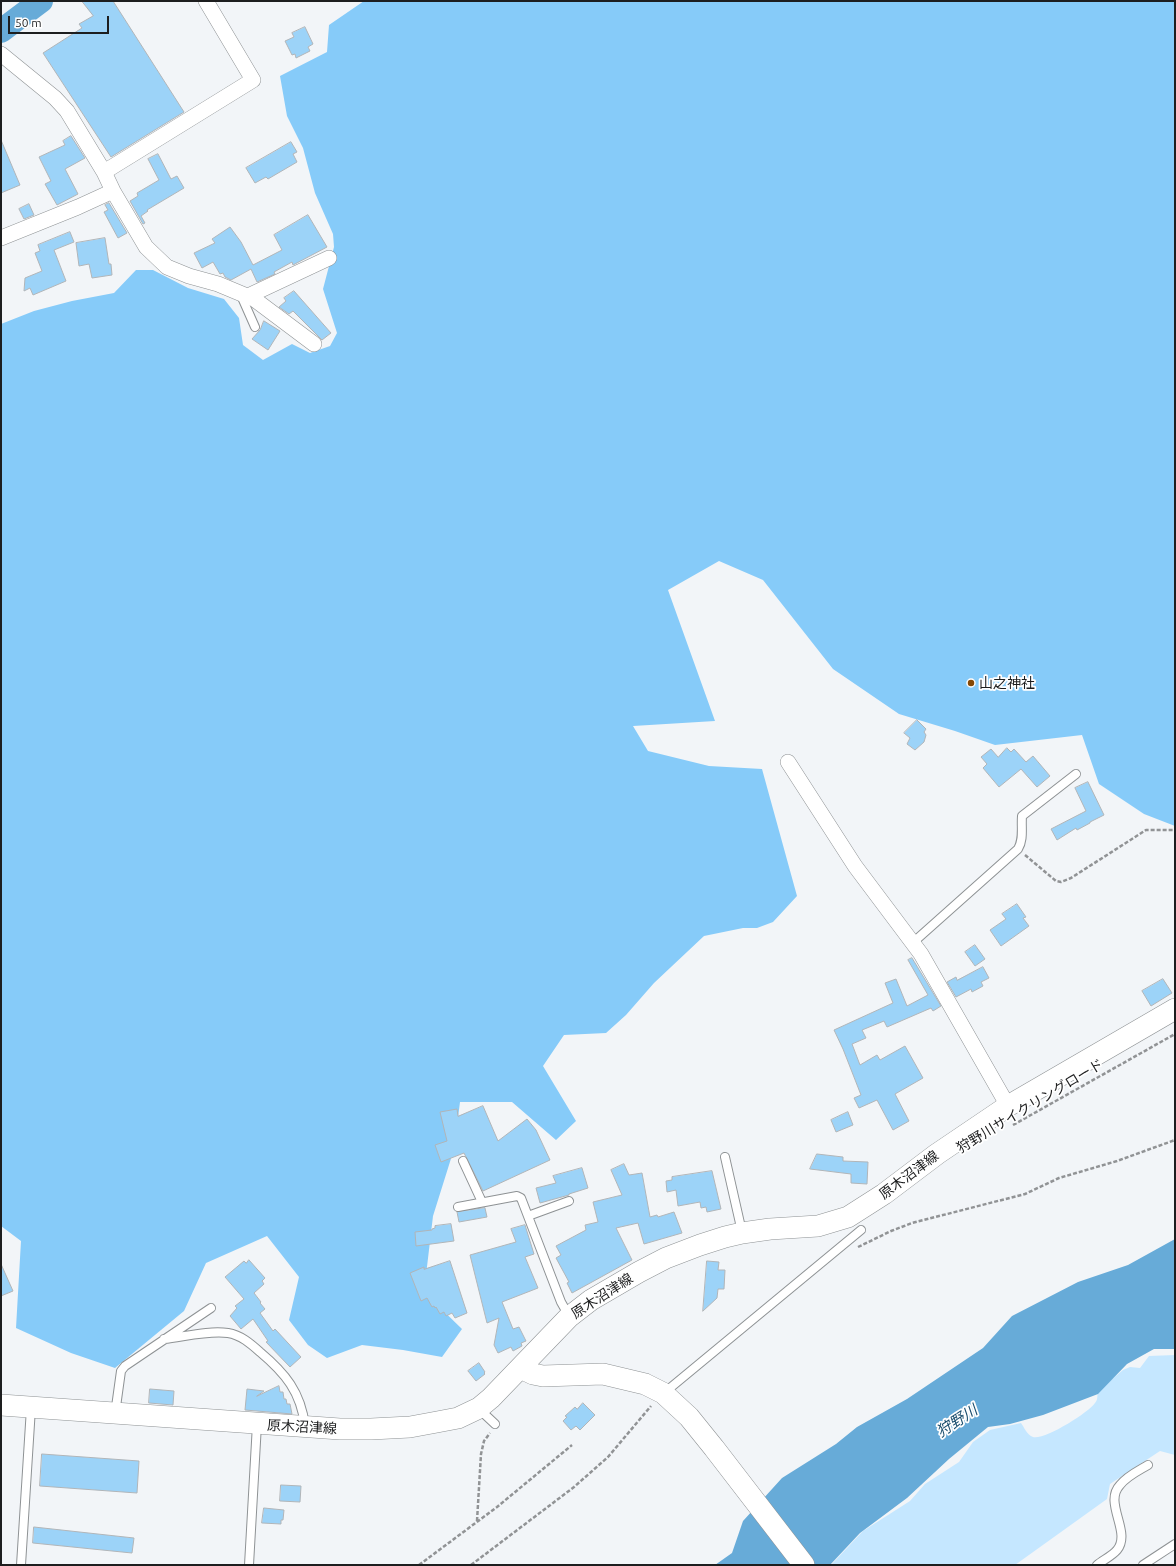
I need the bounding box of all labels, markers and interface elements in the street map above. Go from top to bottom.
scale bar [10,8,111,34]
text: 50 m [15,16,42,29]
place label: 山之神社 [979,675,1035,691]
marker: 山之神社 [966,678,976,688]
street label: 狩野川サイクリングロード [954,1056,1106,1156]
street label: 原木沼津線 [876,1147,942,1203]
street label: 原木沼津線 [568,1270,636,1322]
water label: 狩野川 [933,1401,981,1441]
street label: 原木沼津線 [267,1417,337,1437]

